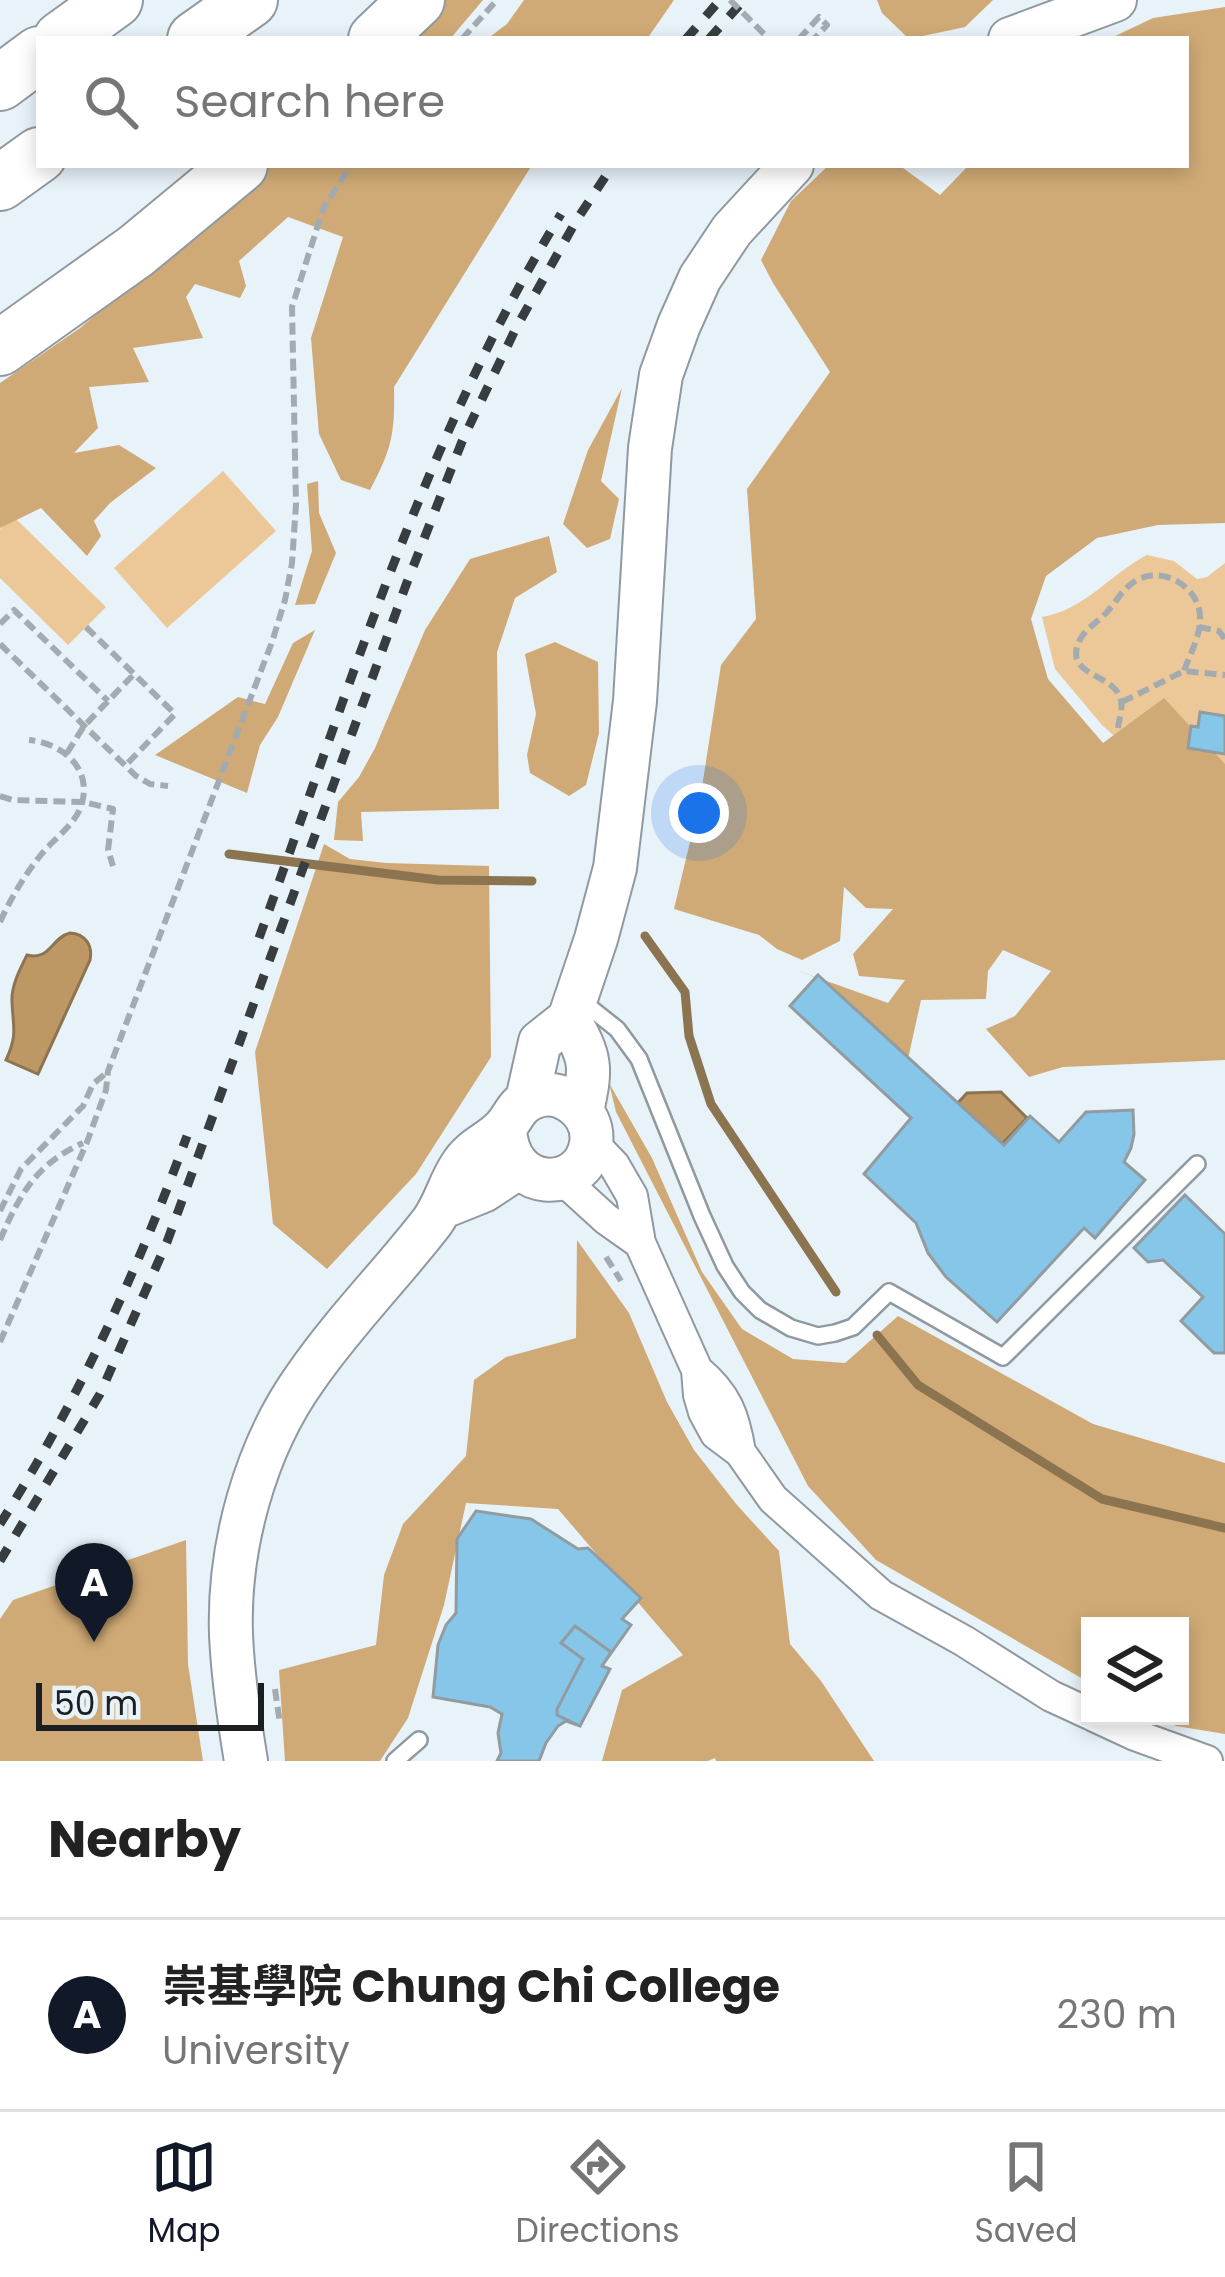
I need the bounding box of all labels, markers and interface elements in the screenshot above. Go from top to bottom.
search box [36,36,1189,168]
icon: search [78,69,144,135]
text: Search here [174,70,445,133]
your location [669,783,729,843]
pin: A [55,1543,133,1642]
map controls [1081,1617,1189,1725]
button: layers [1081,1617,1189,1725]
scale bar [36,1677,264,1730]
text: 50 m [54,1680,138,1727]
text: Nearby [48,1803,241,1875]
text: 崇基學院 Chung Chi College [162,1955,780,2018]
text: A [73,1987,101,2042]
text: 230 m [1057,1987,1177,2042]
text: University [162,2023,350,2078]
tab: Map [148,2134,221,2256]
tab: Directions [516,2134,679,2256]
tab: Saved [975,2134,1077,2256]

